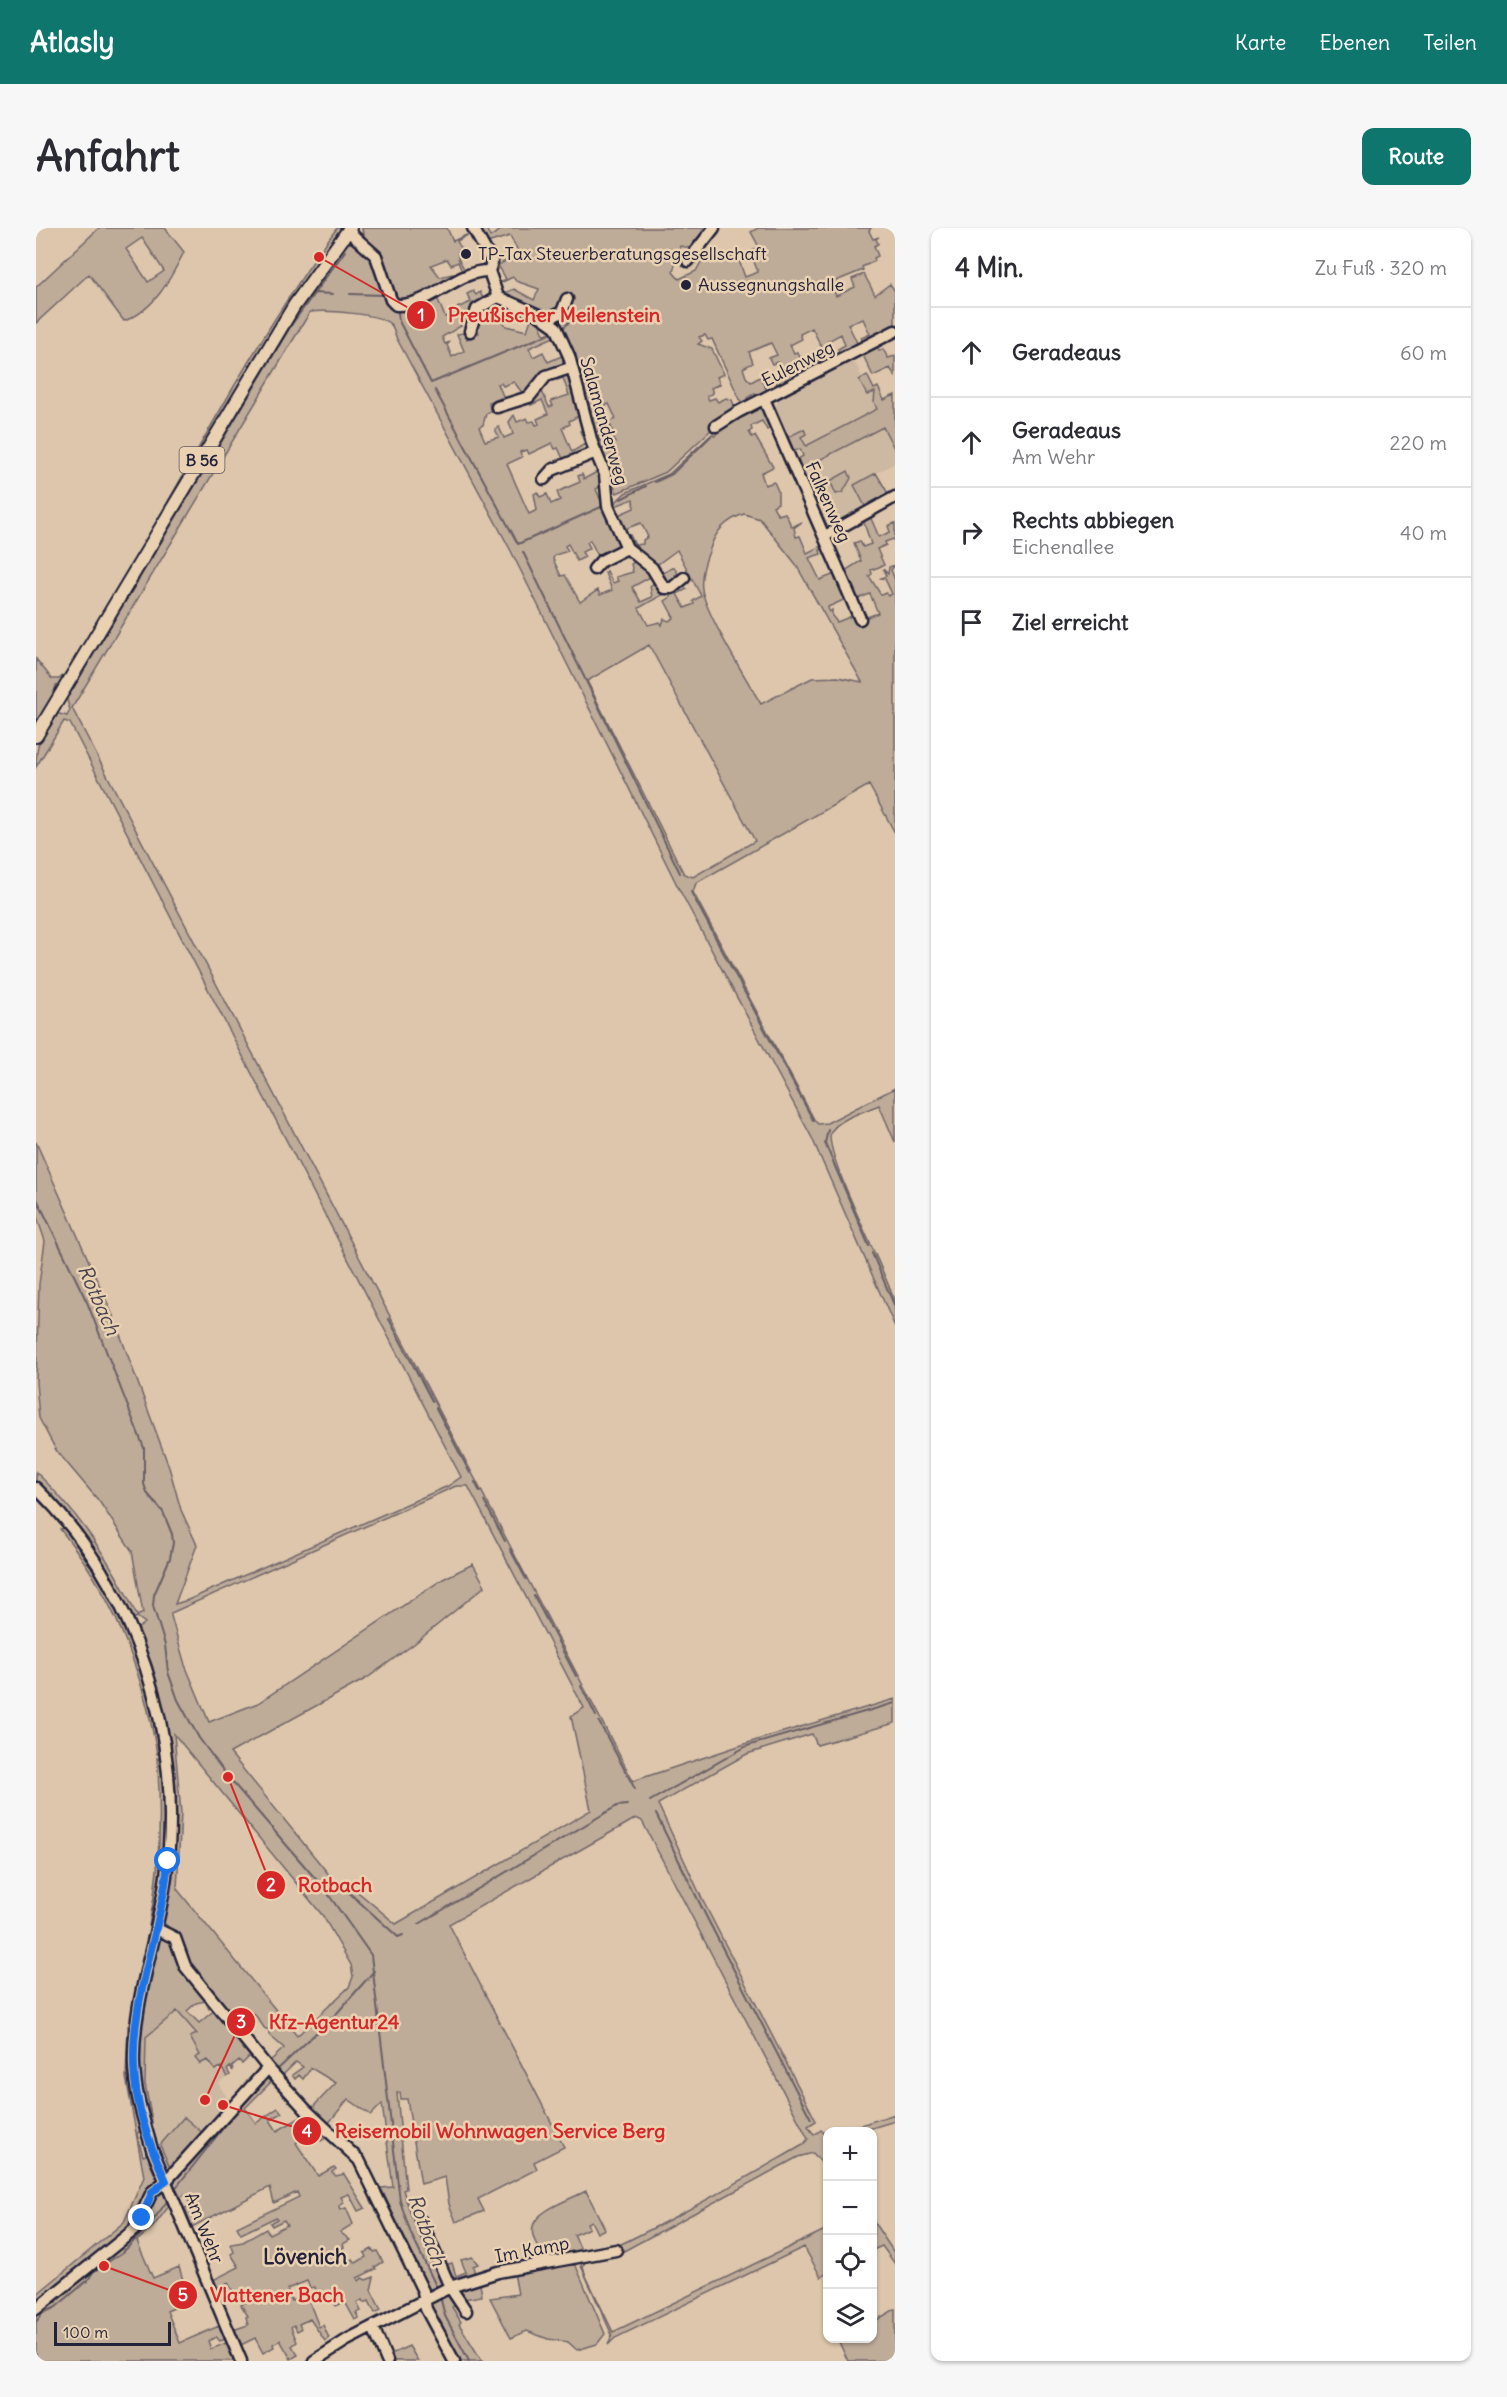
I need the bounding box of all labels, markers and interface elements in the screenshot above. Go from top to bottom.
text: Atlasly [30,24,114,60]
text: Karte [1235,29,1286,56]
text: Ebenen [1319,29,1390,56]
text: Teilen [1423,29,1477,56]
button: Route [1362,128,1471,185]
text: Anfahrt [36,130,180,182]
place label: TP-Tax Steuerberatungsgesellschaft [478,242,767,265]
marker: TP-Tax Steuerberatungsgesellschaft [459,247,473,261]
text: 4 Min. [955,251,1023,284]
text: Zu Fuß · 320 m [1315,255,1447,280]
place label: Aussegnungshalle [698,273,844,296]
marker: Aussegnungshalle [679,278,693,292]
callout: Preußischer Meilenstein [406,296,672,334]
text: Preußischer Meilenstein [448,302,661,327]
text: 1 [417,303,425,326]
street label: Eulenweg [757,335,838,392]
icon: ahead [955,336,988,369]
text: Geradeaus [1012,338,1121,366]
text: 60 m [1400,340,1447,365]
street label: Salamanderweg [575,354,634,488]
text: Geradeaus [1012,416,1121,444]
icon: ahead [955,426,988,459]
text: 220 m [1390,430,1447,455]
text: Am Wehr [1012,444,1095,469]
road number: B 56 [180,447,224,473]
street label: Falkenweg [800,458,857,546]
text: Rechts abbiegen [1012,506,1174,534]
icon: right [955,516,988,549]
text: 40 m [1400,520,1447,545]
text: Eichenallee [1012,534,1114,559]
icon: arrive [955,606,988,639]
text: Ziel erreicht [1012,608,1129,636]
water label: Rotbach [73,1261,126,1339]
route start [154,1847,180,1873]
callout: Rotbach [256,1866,384,1904]
text: Rotbach [298,1872,373,1897]
text: 2 [266,1873,276,1896]
callout: Kfz-Agentur24 [226,2003,411,2041]
text: Kfz-Agentur24 [269,2009,400,2034]
text: 3 [236,2010,246,2033]
callout: Reisemobil Wohnwagen Service Berg [292,2112,677,2150]
text: Reisemobil Wohnwagen Service Berg [335,2118,665,2143]
text: 4 [302,2119,313,2142]
map controls [823,2127,877,2343]
button: + [823,2127,877,2181]
button: − [823,2181,877,2235]
street label: Am Wehr [180,2189,229,2267]
water label: Rotbach [403,2191,452,2270]
route end [128,2204,154,2230]
street label: Im Kamp [493,2231,571,2268]
button: locate [823,2235,877,2289]
district label: Lövenich [263,2243,347,2270]
callout: Vlattener Bach [168,2276,356,2314]
text: Vlattener Bach [210,2282,344,2307]
text: 5 [178,2283,188,2306]
button: layers [823,2289,877,2343]
scale bar [54,2319,171,2346]
text: 100 m [63,2322,108,2342]

